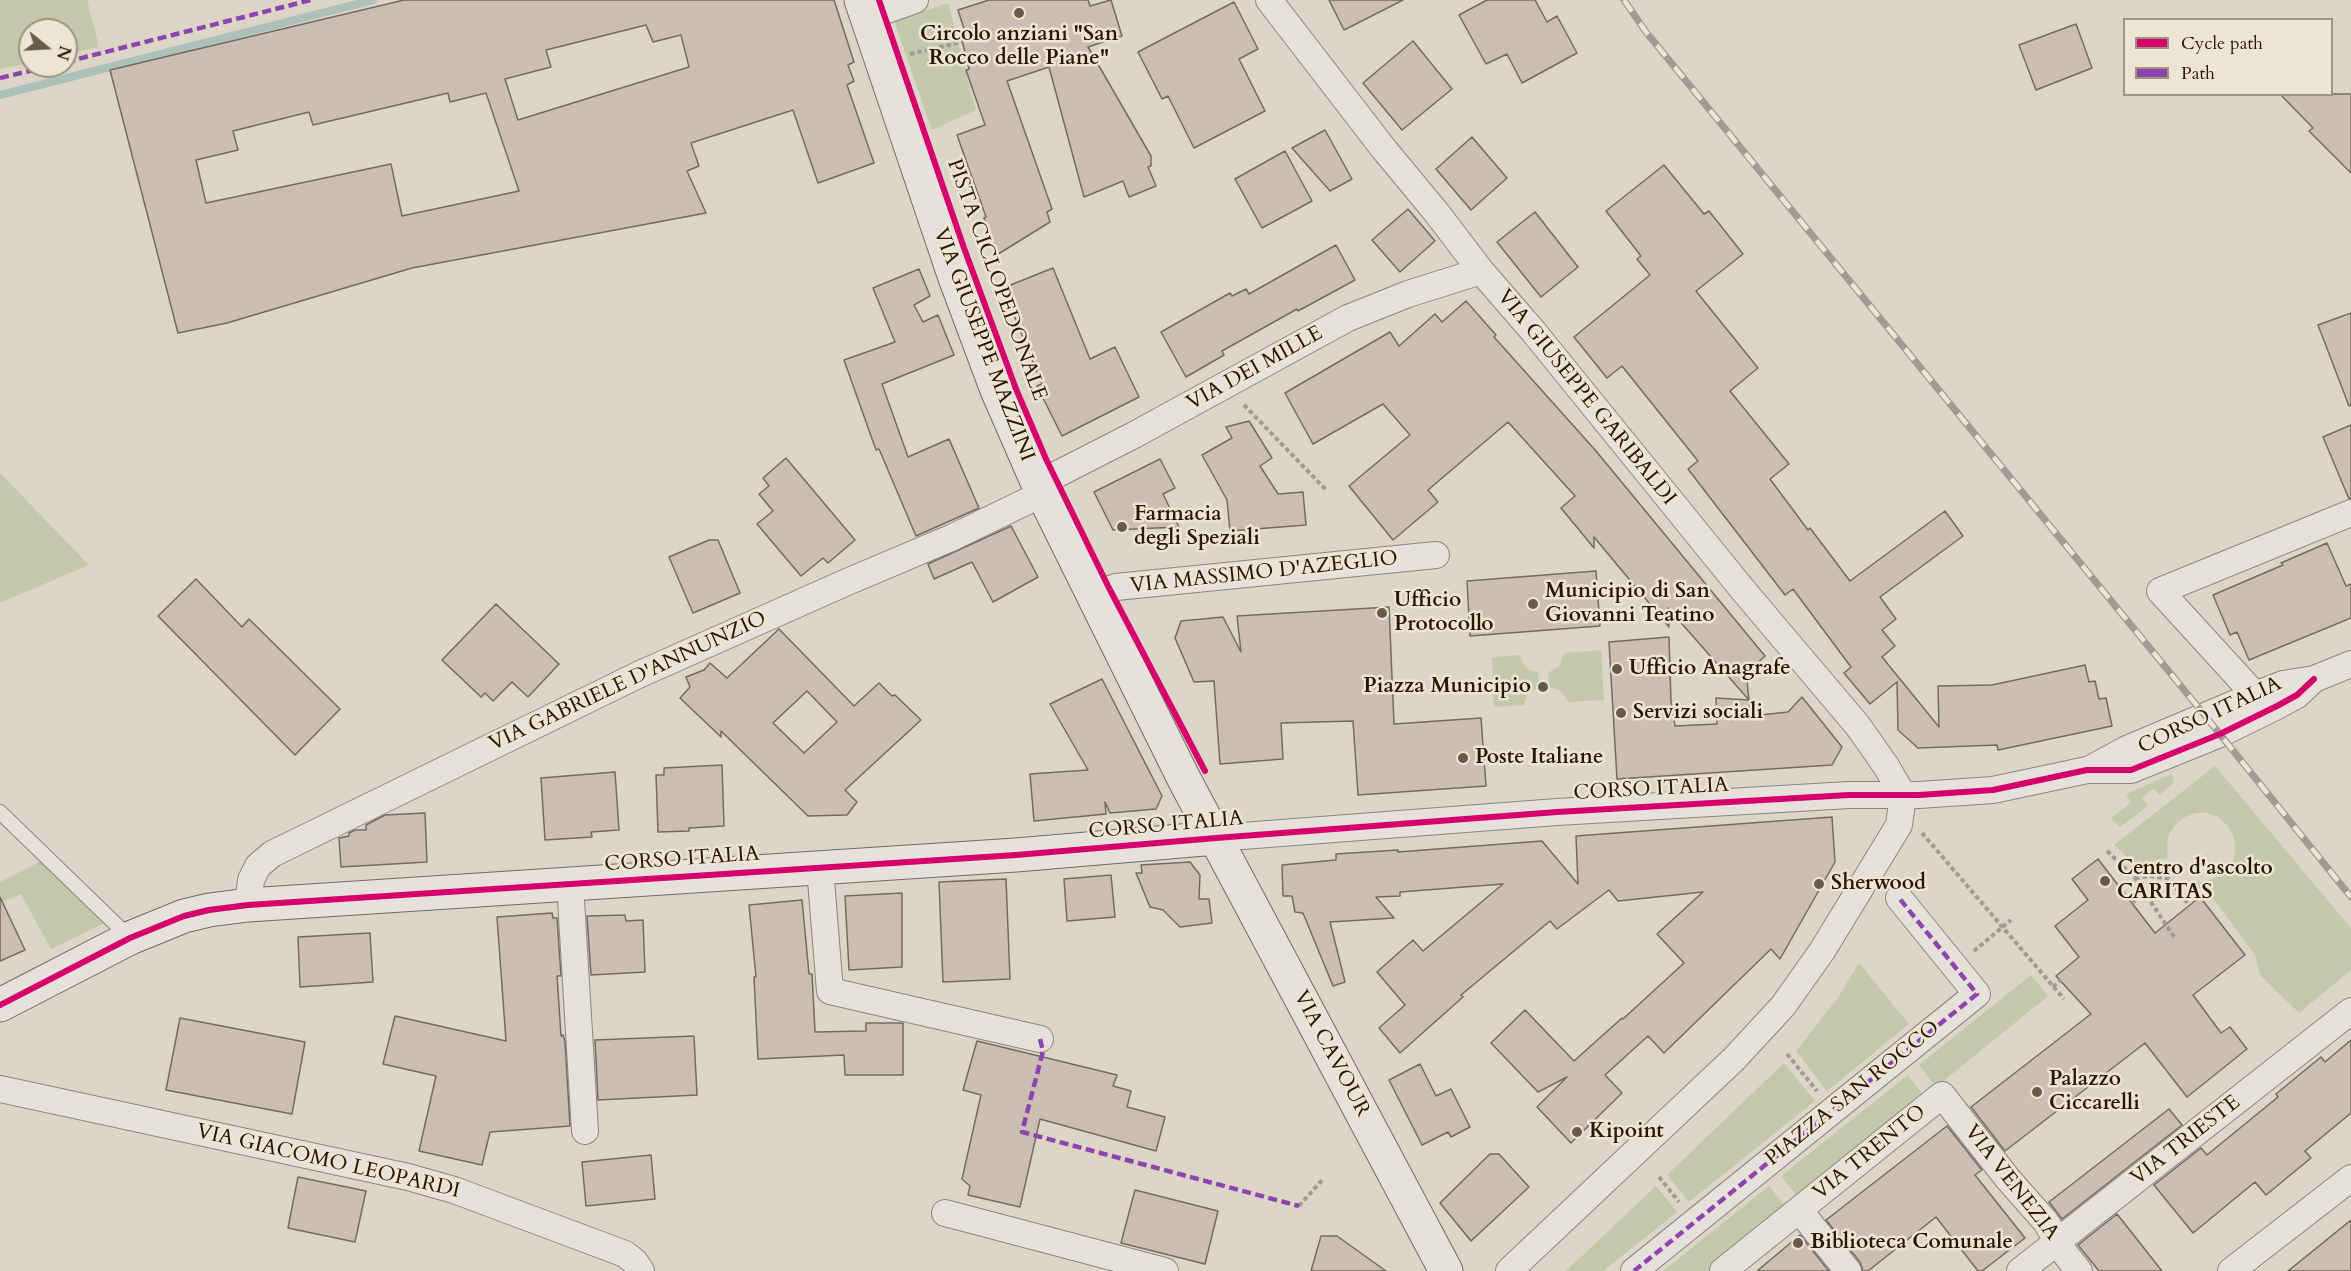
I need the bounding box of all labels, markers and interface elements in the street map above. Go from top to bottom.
marker: Circolo anziani "San Rocco delle Piane" [1012,6,1026,20]
north arrow [18,18,78,78]
legend [2123,18,2333,96]
place label: Circolo anziani "San Rocco delle Piane" [920,22,1118,72]
text: Cycle path [2181,31,2263,56]
text: N [51,43,76,63]
text: Path [2181,61,2215,86]
street label: PISTA CICLOPEDONALE [940,156,1052,404]
street label: VIA GIUSEPPE MAZZINI [927,225,1039,465]
street label: VIA GIUSEPPE GARIBALDI [1491,285,1681,511]
street label: VIA DEI MILLE [1183,321,1327,417]
place label: Farmacia degli Speziali [1134,502,1260,552]
marker: Farmacia degli Speziali [1115,520,1129,534]
street label: VIA MASSIMO D'AZEGLIO [1129,546,1399,600]
place label: Municipio di San Giovanni Teatino [1545,579,1714,629]
place label: Ufficio Protocollo [1394,588,1493,638]
marker: Municipio di San Giovanni Teatino [1526,597,1540,611]
marker: Ufficio Protocollo [1375,606,1389,620]
street label: VIA GABRIELE D'ANNUNZIO [485,607,771,757]
place label: Ufficio Anagrafe [1629,656,1791,682]
marker: Ufficio Anagrafe [1610,662,1624,676]
street label: CORSO ITALIA [2134,672,2286,760]
place label: Piazza Municipio [1363,674,1531,700]
marker: Piazza Municipio [1536,680,1550,694]
place label: Servizi sociali [1633,700,1763,726]
marker: Servizi sociali [1614,706,1628,720]
place label: Poste Italiane [1475,745,1603,771]
marker: Poste Italiane [1456,751,1470,765]
street label: CORSO ITALIA [1573,773,1729,807]
street label: CORSO ITALIA [1088,807,1244,845]
street label: CORSO ITALIA [604,842,760,878]
place label: Centro d'ascolto CARITAS [2117,856,2273,906]
place label: Sherwood [1831,871,1926,897]
marker: Centro d'ascolto CARITAS [2098,874,2112,888]
marker: Sherwood [1812,877,1826,891]
street label: VIA CAVOUR [1287,987,1375,1121]
street label: PIAZZA SAN ROCCO [1761,1016,1945,1172]
place label: Palazzo Ciccarelli [2049,1067,2140,1117]
marker: Palazzo Ciccarelli [2030,1085,2044,1099]
street label: VIA TRIESTE [2126,1090,2246,1192]
street label: VIA TRENTO [1809,1100,1931,1206]
street label: VIA GIACOMO LEOPARDI [194,1119,462,1205]
place label: Kipoint [1589,1119,1664,1145]
street label: VIA VENEZIA [1958,1120,2064,1246]
marker: Kipoint [1570,1125,1584,1139]
place label: Biblioteca Comunale [1810,1230,2013,1256]
marker: Biblioteca Comunale [1791,1236,1805,1250]

